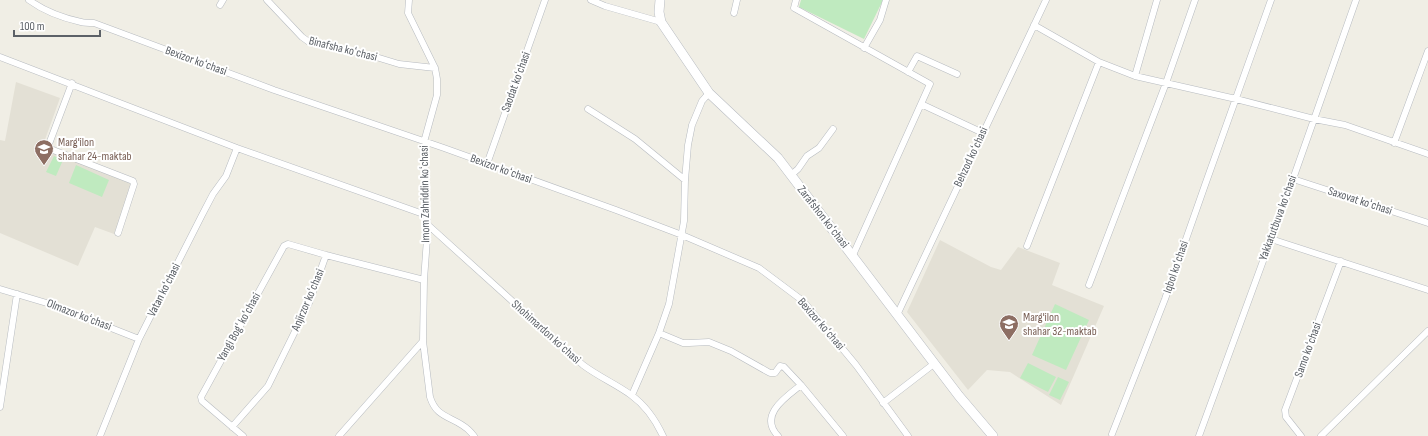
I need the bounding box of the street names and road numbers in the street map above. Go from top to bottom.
street label: Binafsha koʻchasi [307,33,379,65]
street label: Bexizor koʻchasi [163,43,229,79]
street label: Saodat koʻchasi [498,50,534,114]
street label: Behzod koʻchasi [951,125,991,189]
street label: Imom Zahriddin koʻchasi [417,145,433,243]
street label: Bexizor koʻchasi [468,151,534,187]
street label: Yakkatutbuva koʻchasi [1256,173,1300,263]
street label: Zarafshon koʻchasi [794,183,852,251]
street label: Saxovat koʻchasi [1326,184,1394,218]
street label: Iqbol koʻchasi [1160,239,1192,295]
street label: Vatan koʻchasi [144,261,184,319]
street label: Anjirzor koʻchasi [288,267,328,334]
street label: Yangi Bogʻ koʻchasi [214,290,264,364]
street label: Bexizor koʻchasi [794,295,848,353]
street label: Olmazor koʻchasi [45,296,113,334]
street label: Shohimardon koʻchasi [508,297,584,367]
street label: Samo koʻchasi [1291,320,1325,380]

